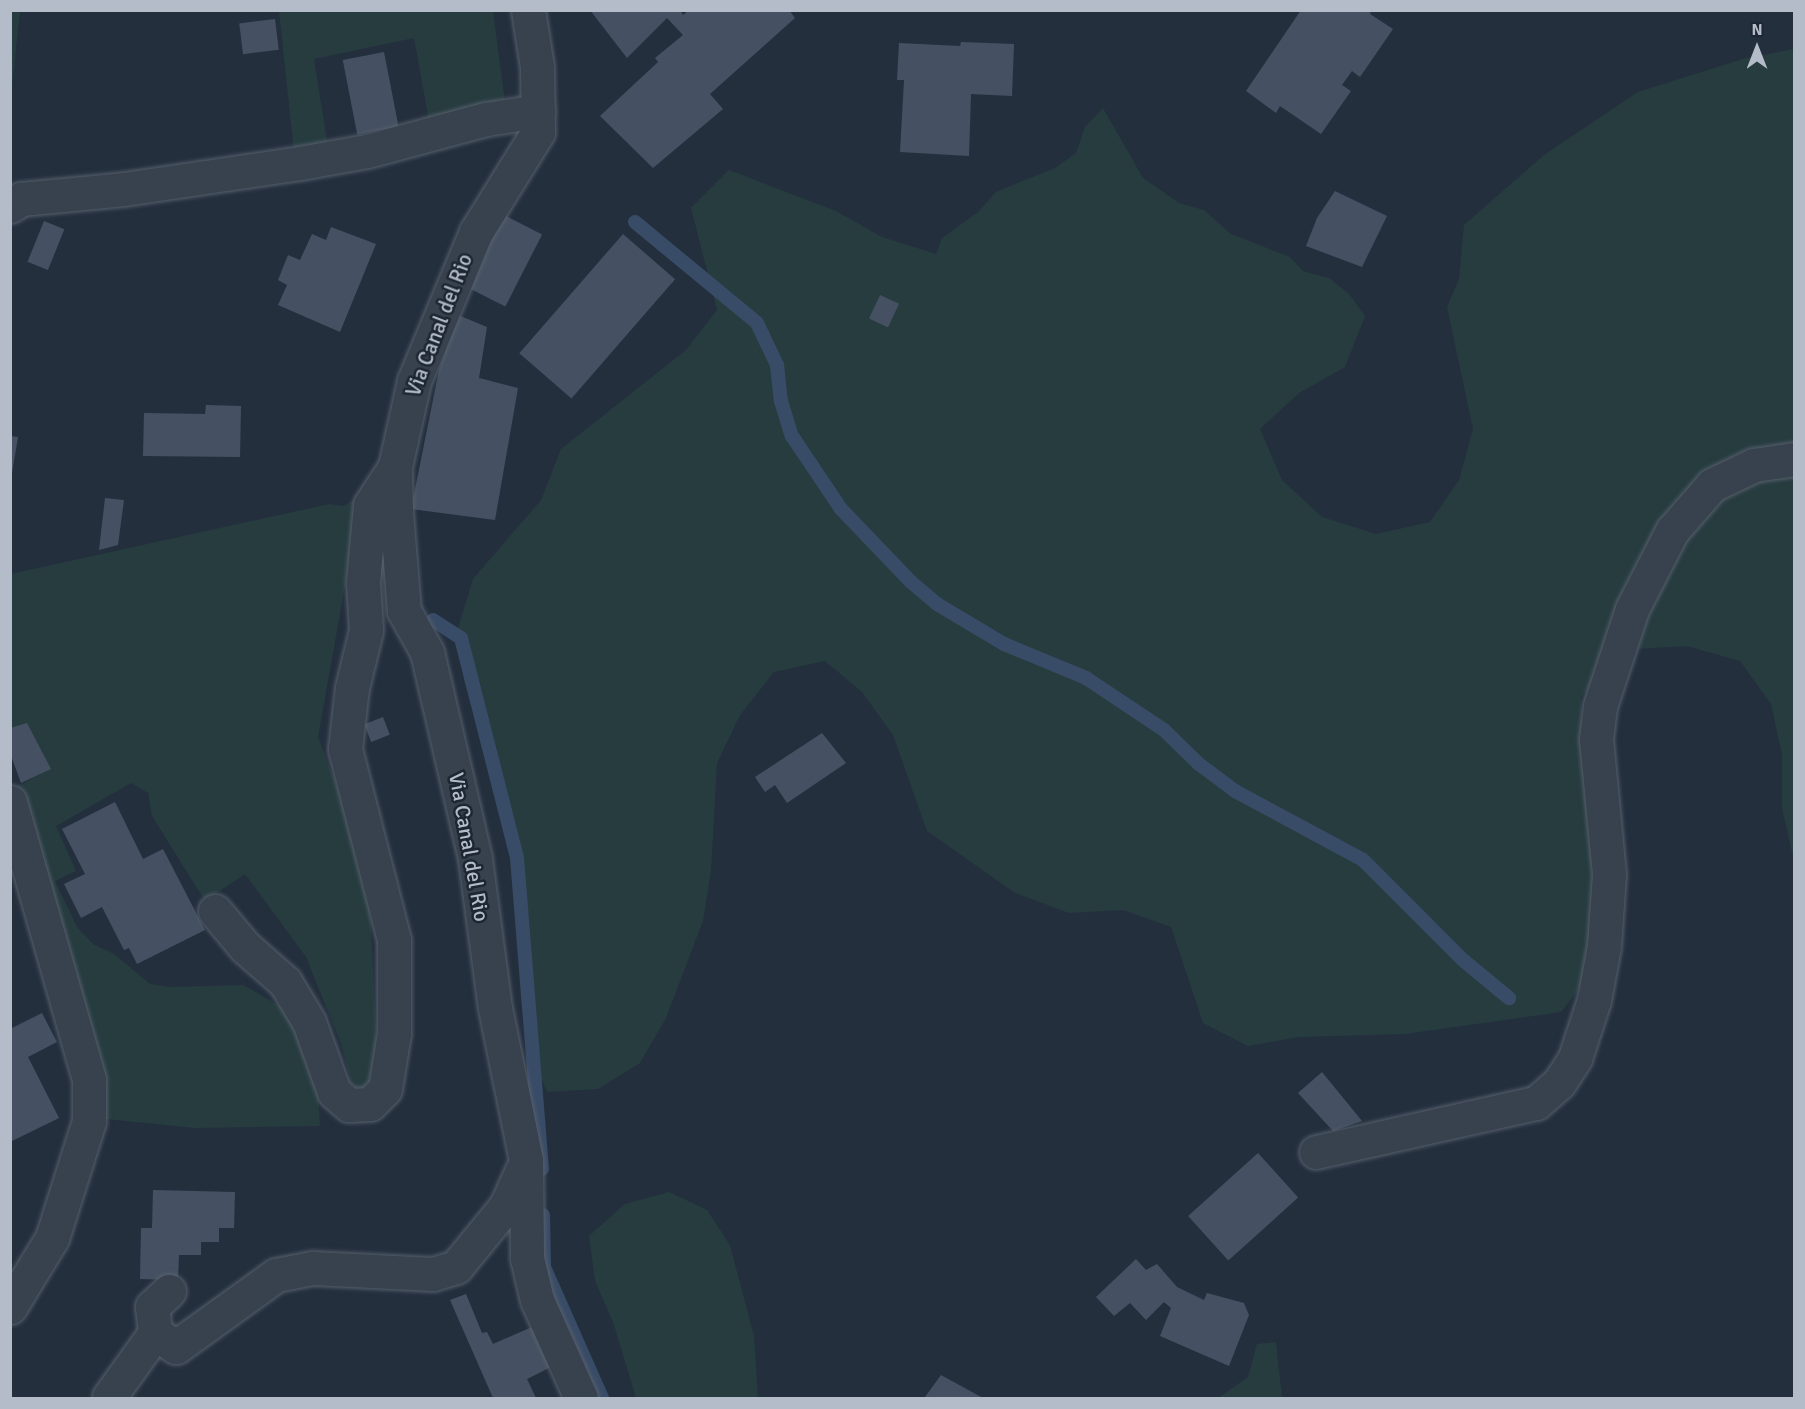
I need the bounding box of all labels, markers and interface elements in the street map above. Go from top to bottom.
north arrow [1727,18,1787,78]
text: N [1751,20,1763,40]
street label: Via Canal del Rio [400,250,478,400]
street label: Via Canal del Rio [444,771,494,923]

